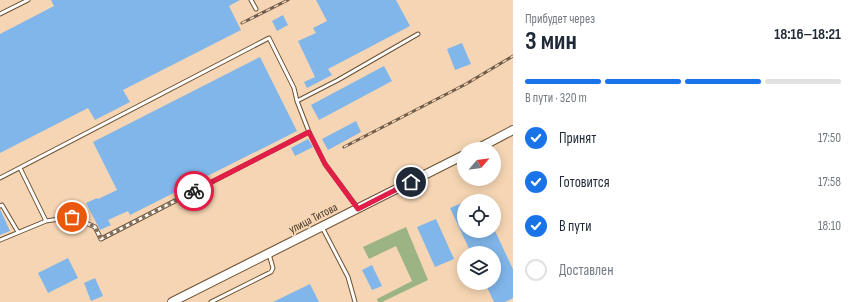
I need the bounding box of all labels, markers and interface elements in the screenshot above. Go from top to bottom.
text: Прибудет через [525,11,595,27]
text: 18:16–18:21 [774,25,841,44]
text: 3 мин [525,26,577,57]
text: В пути · 320 m [525,90,587,106]
icon: check [525,127,547,149]
text: Принят [559,129,596,148]
text: 17:50 [818,130,841,146]
north arrow [457,142,501,186]
map controls [457,142,501,290]
pin [394,165,428,199]
courier [174,171,214,211]
icon: home [400,171,422,193]
icon: check [525,171,547,193]
text: Готовится [559,173,610,192]
text: 17:58 [818,174,841,190]
icon: bike [183,180,205,202]
button: locate [457,194,501,238]
pin [55,200,89,234]
street label: улица Титова [286,200,340,237]
icon: bag [61,206,83,228]
icon: check [525,215,547,237]
text: В пути [559,217,591,236]
text: 18:10 [818,218,841,234]
button: layers [457,246,501,290]
text: Доставлен [559,261,613,280]

